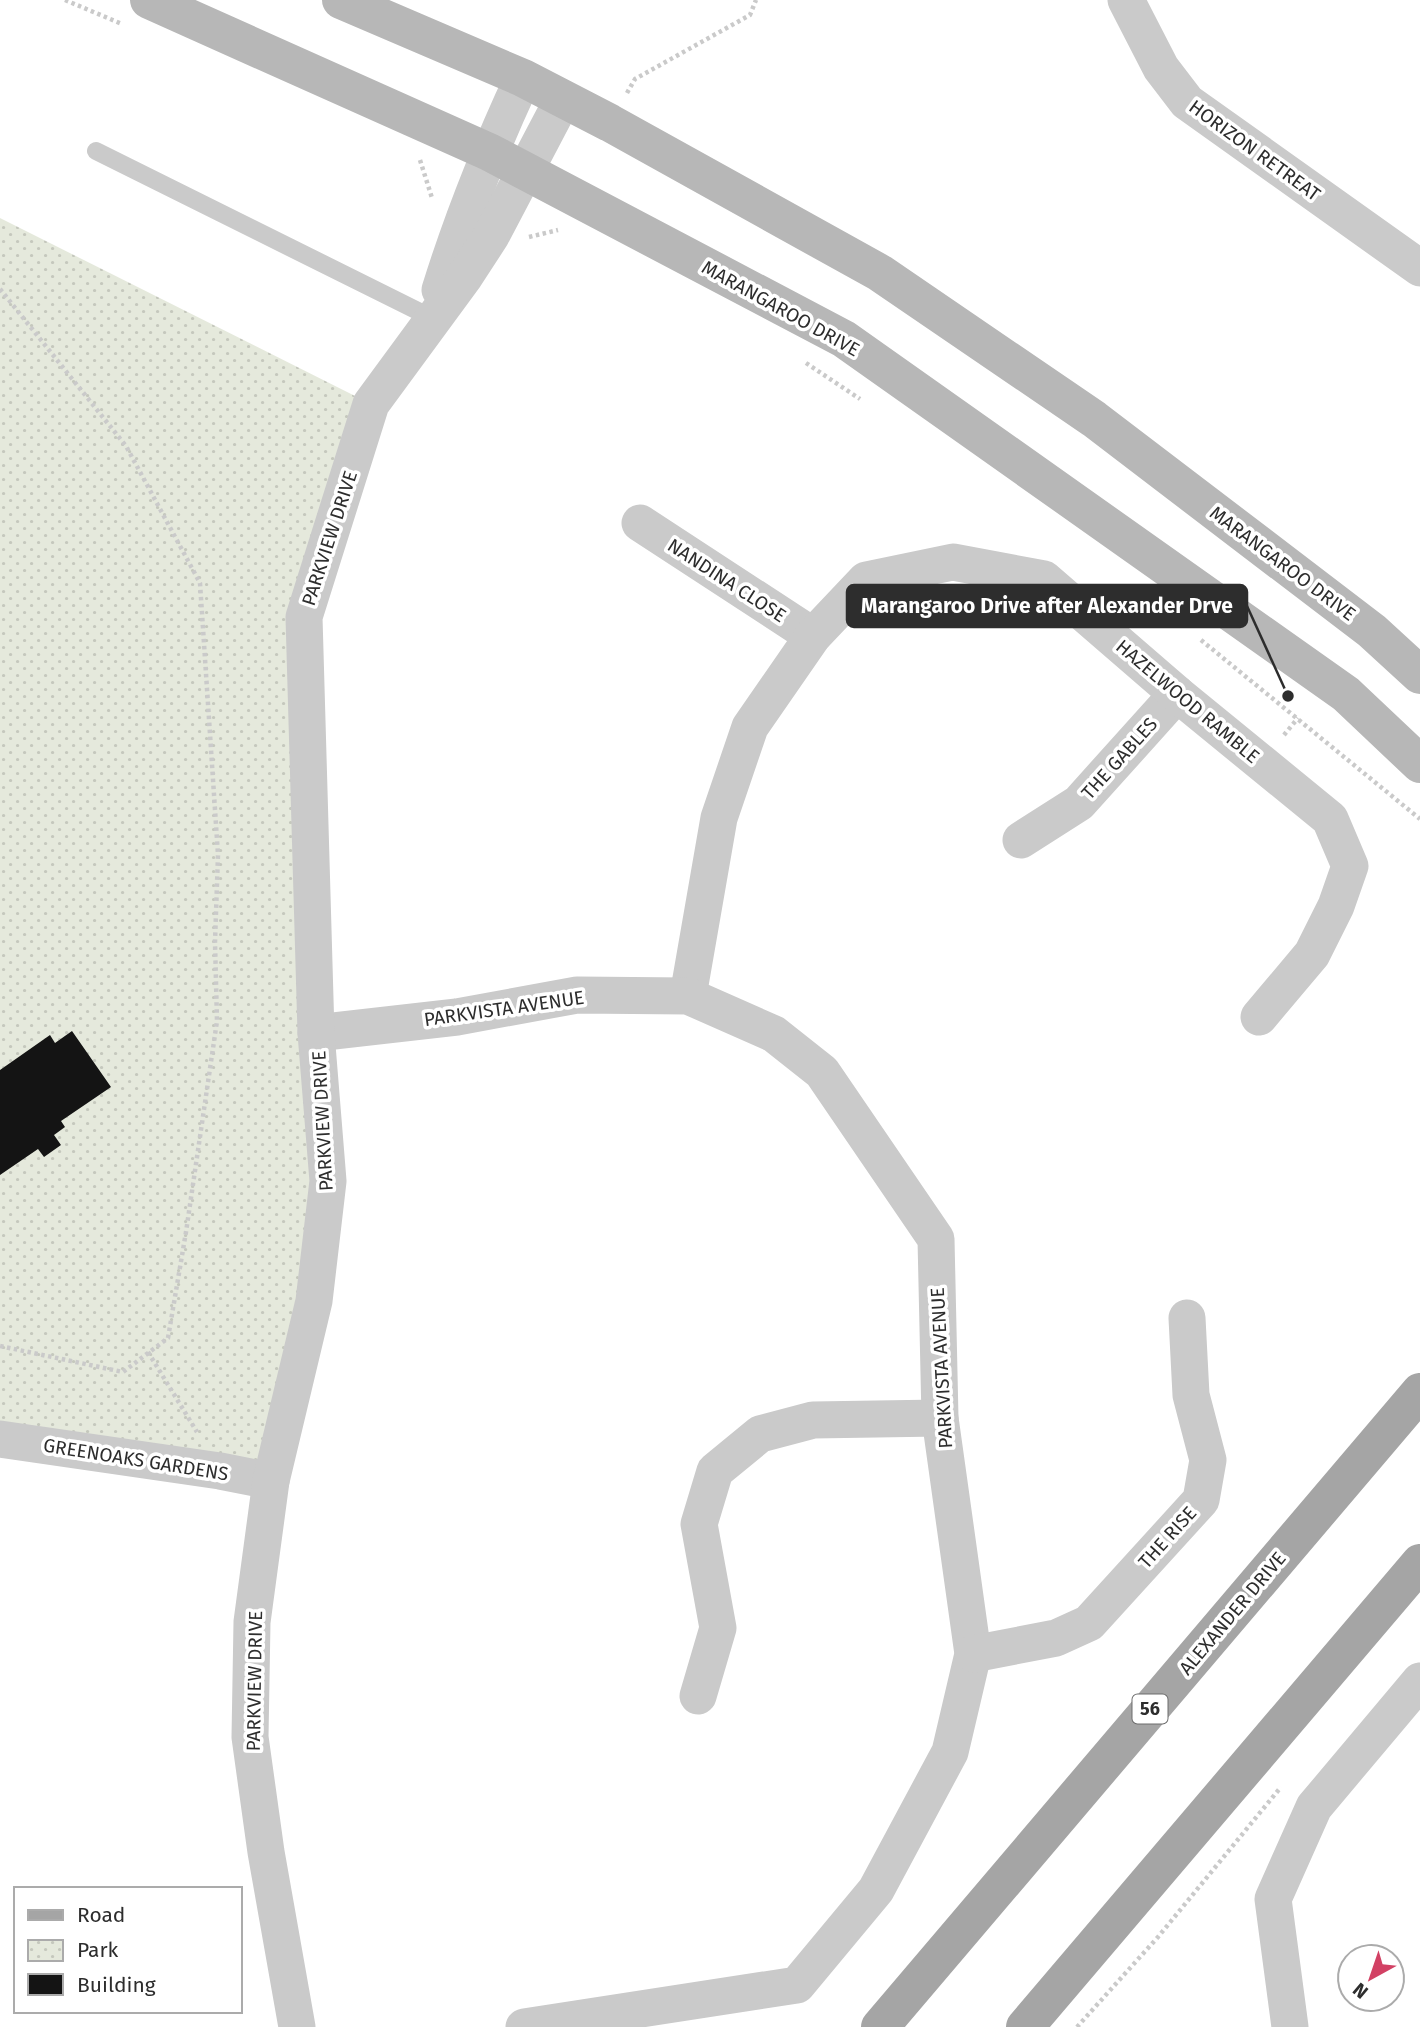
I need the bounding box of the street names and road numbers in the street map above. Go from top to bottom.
street label: HORIZON RETREAT [1185,95,1325,206]
street label: MARANGAROO DRIVE [698,256,864,361]
street label: PARKVIEW DRIVE [297,468,362,609]
street label: MARANGAROO DRIVE [1205,501,1360,626]
street label: NANDINA CLOSE [663,534,790,627]
street label: HAZELWOOD RAMBLE [1111,635,1264,768]
street label: THE GABLES [1077,713,1162,804]
street label: PARKVISTA AVENUE [423,986,586,1031]
street label: PARKVIEW DRIVE [307,1050,338,1192]
street label: PARKVISTA AVENUE [926,1287,957,1449]
street label: GREENOAKS GARDENS [42,1433,230,1485]
street label: THE RISE [1134,1502,1201,1573]
street label: ALEXANDER DRIVE [1174,1547,1291,1680]
street label: PARKVIEW DRIVE [242,1611,267,1752]
road number: 56 [1132,1694,1168,1724]

